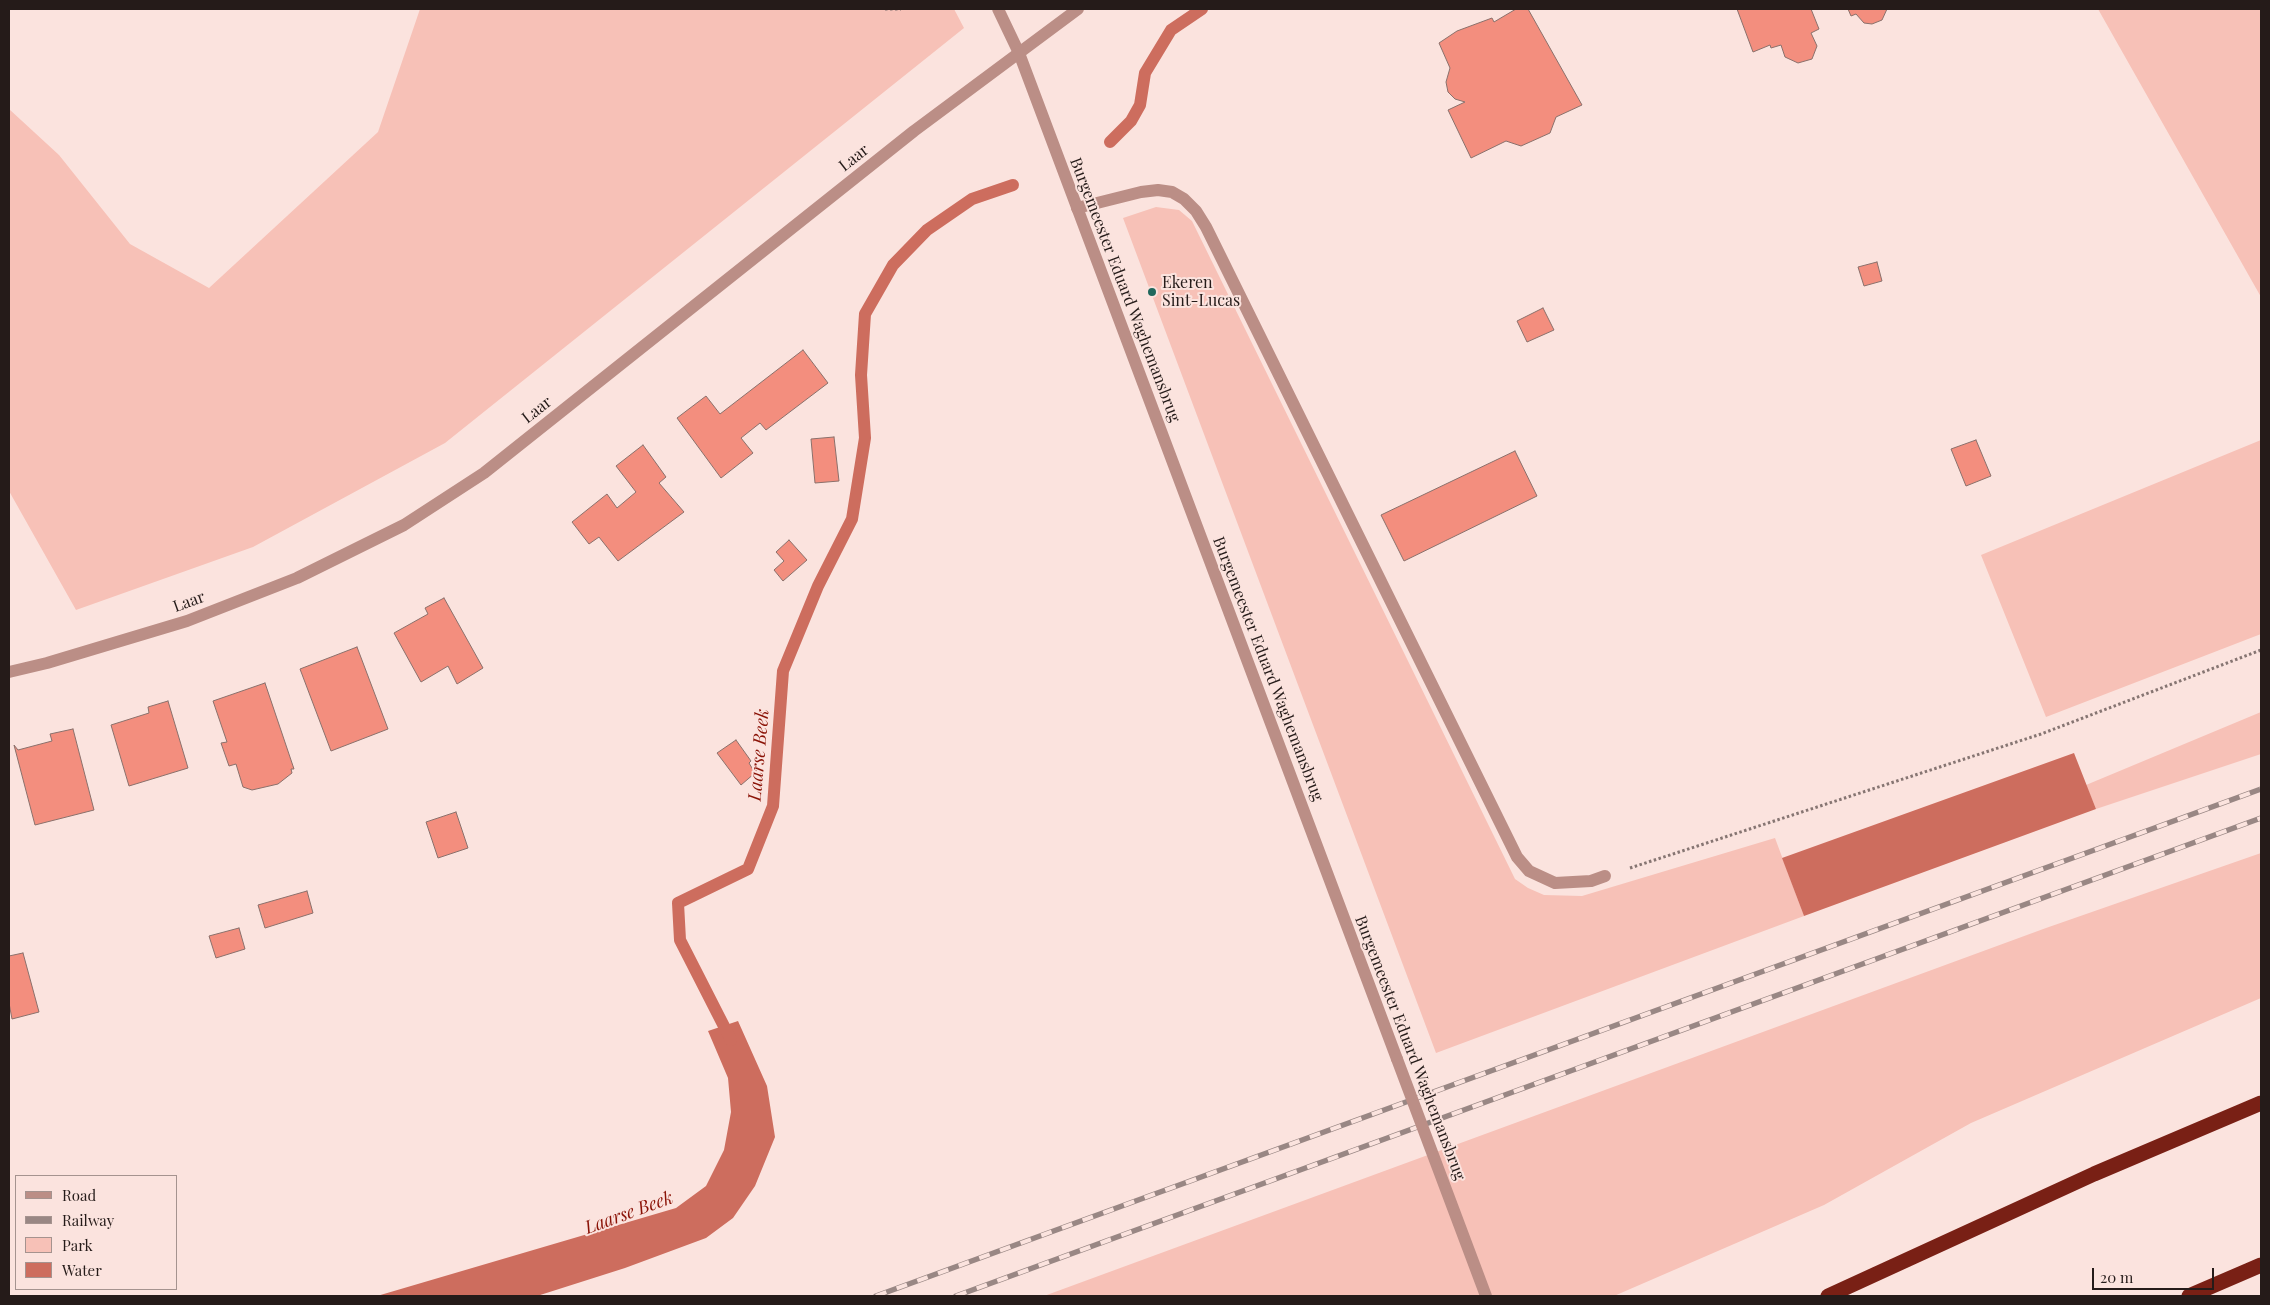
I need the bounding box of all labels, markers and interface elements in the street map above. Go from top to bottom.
street label: Laar [835,140,873,176]
street label: Burgemeester Eduard Waghemansbrug [1066,155,1184,425]
place label: Ekeren Sint-Lucas [1162,273,1240,311]
marker: Ekeren Sint-Lucas [1146,286,1158,298]
street label: Laar [518,392,556,428]
street label: Burgemeester Eduard Waghemansbrug [1209,534,1327,804]
street label: Laar [170,587,208,617]
water label: Laarse Beek [744,708,774,802]
street label: Burgemeester Eduard Waghemansbrug [1351,913,1469,1183]
legend [15,1175,178,1290]
text: Road [62,1185,96,1205]
water label: Laarse Beek [582,1187,676,1239]
text: Railway [62,1210,114,1230]
text: Park [62,1235,93,1255]
scale bar [2095,1258,2218,1290]
text: Water [62,1260,102,1280]
text: 20 m [2100,1267,2133,1287]

